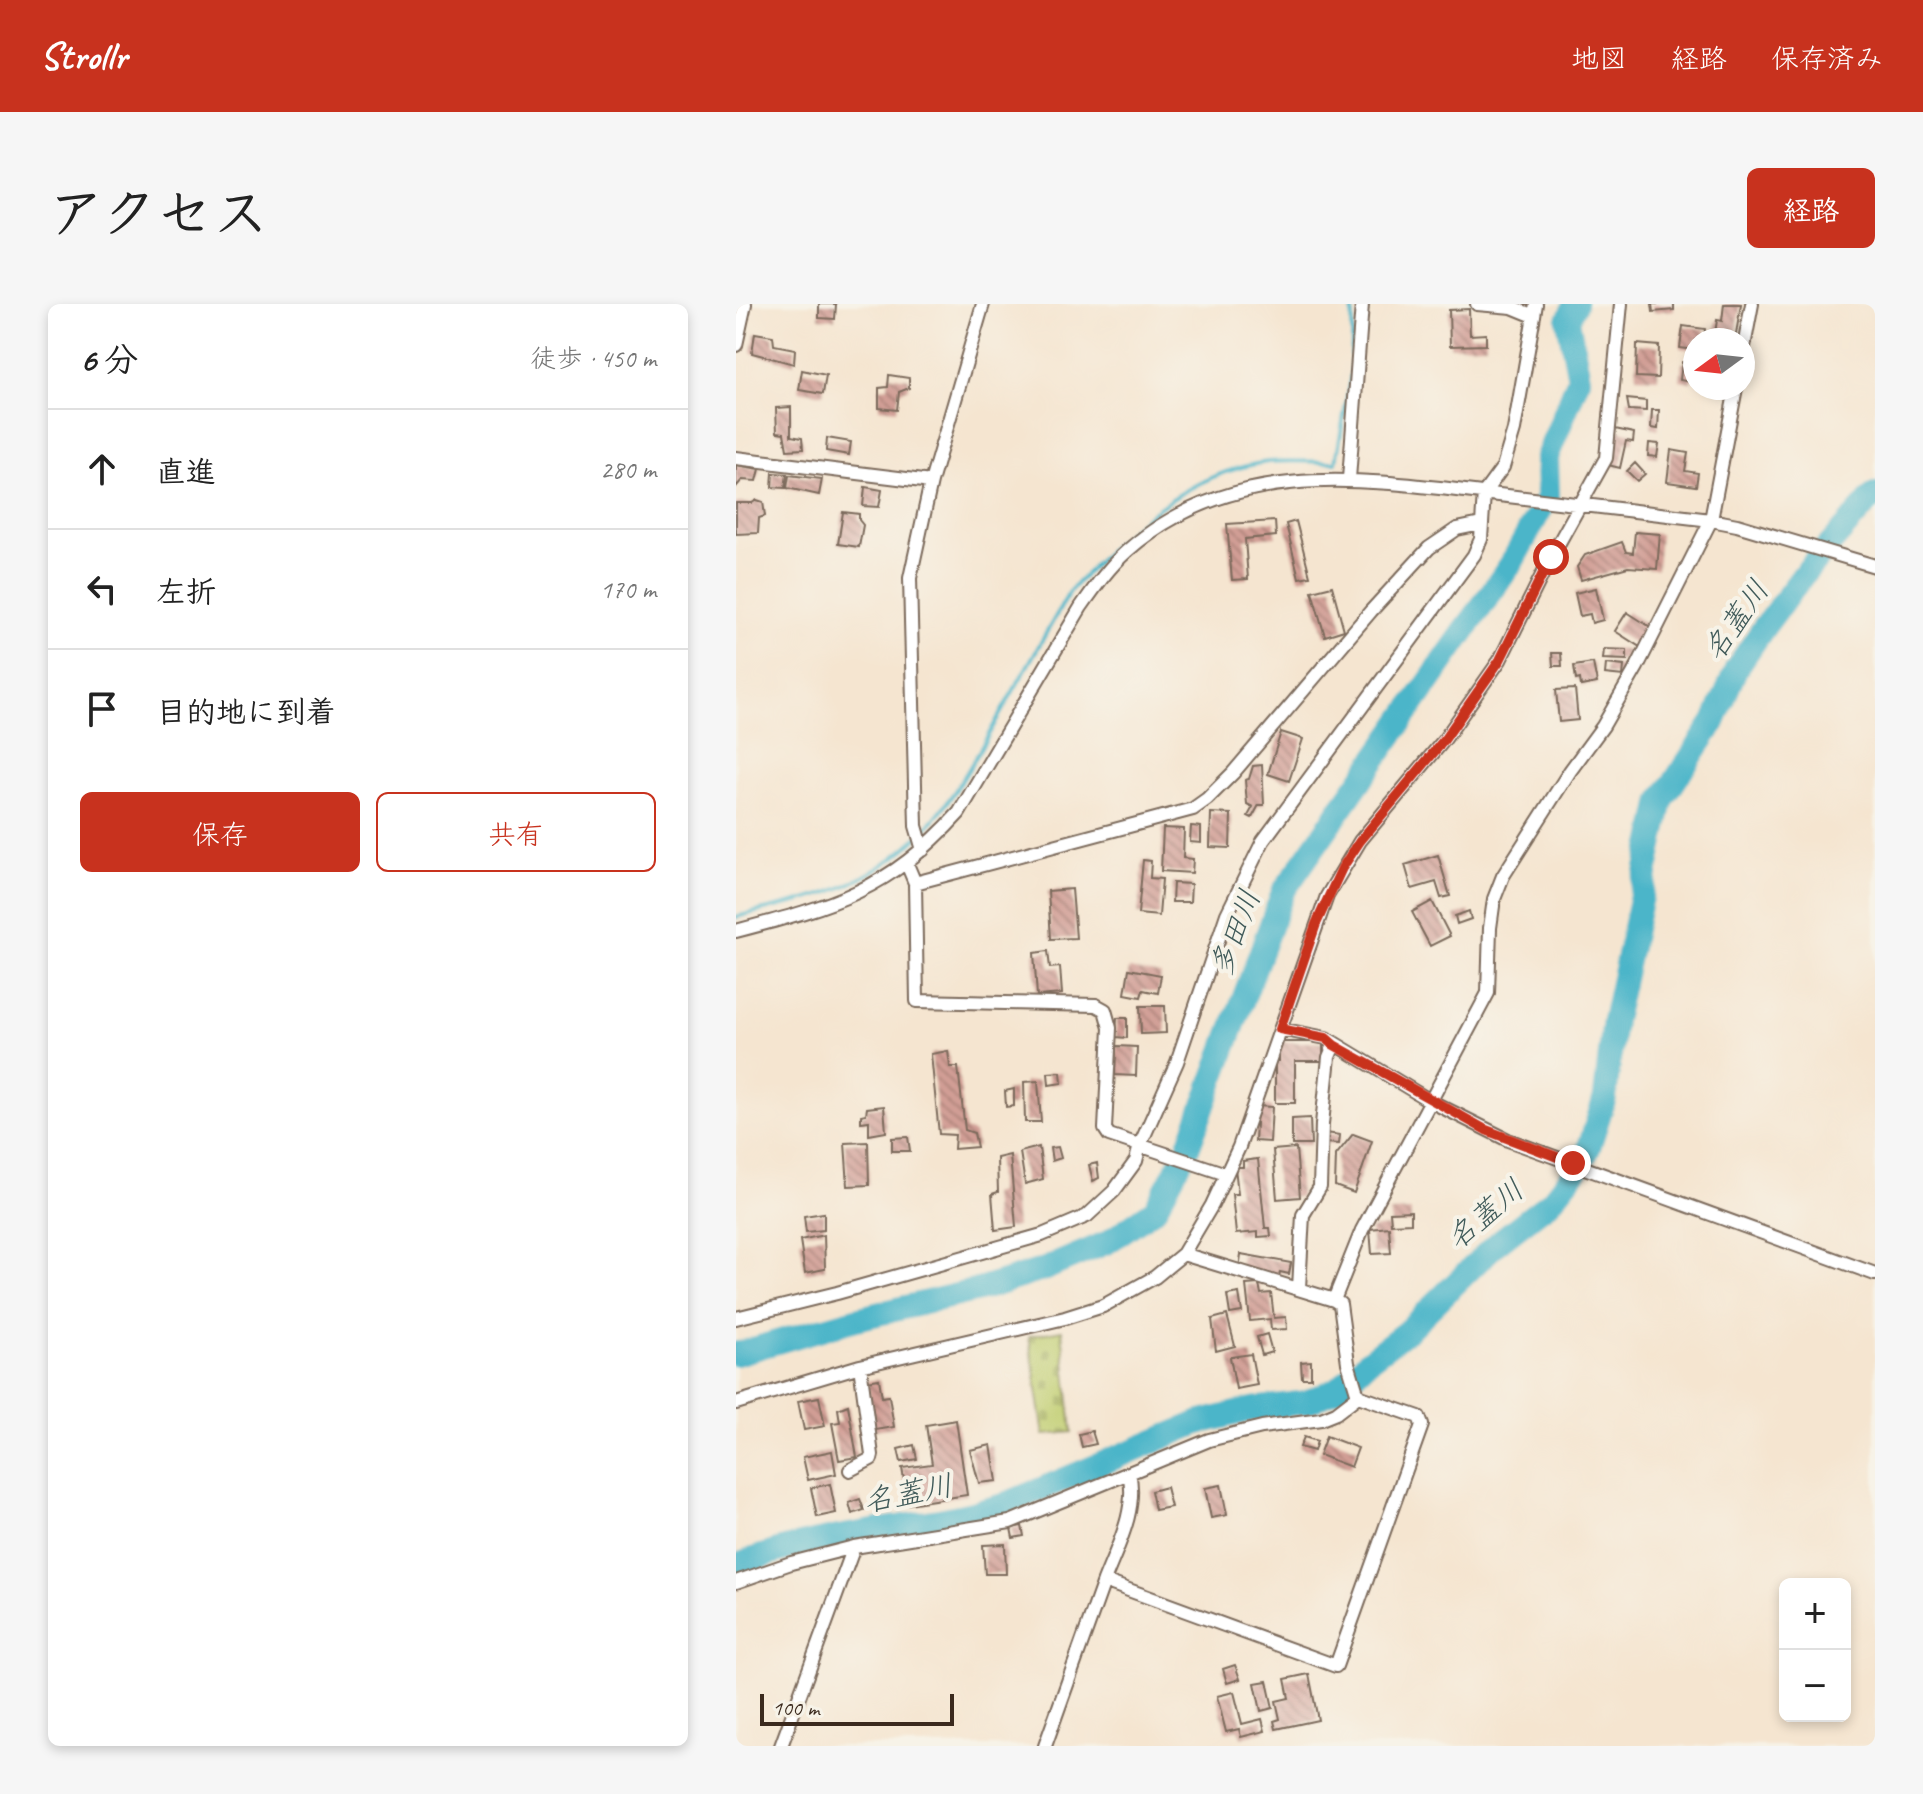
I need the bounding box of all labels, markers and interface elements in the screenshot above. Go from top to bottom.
text: Strollr [40,33,127,80]
text: 地図 [1571,41,1627,76]
text: 経路 [1671,41,1727,76]
text: 保存済み [1771,41,1883,76]
button: 経路 [1747,168,1875,248]
text: アクセス [48,178,269,249]
north arrow [1683,328,1755,400]
text: 6 分 [80,338,138,381]
text: 徒歩 · 450 m [531,342,656,375]
icon: ahead [80,447,124,491]
text: 直進 [156,453,216,491]
text: 280 m [600,453,656,486]
route start [1533,539,1569,575]
icon: left [80,567,124,611]
water label: 名蓋川 [1695,572,1777,668]
text: 左折 [156,573,216,611]
text: 170 m [600,573,656,606]
icon: arrive [80,687,124,731]
text: 目的地に到着 [156,693,336,731]
button: 保存 [80,792,360,872]
button: 共有 [376,792,656,872]
water label: 多田川 [1201,884,1269,982]
route end [1555,1145,1591,1181]
water label: 名蓋川 [1438,1171,1532,1257]
water label: 名蓋川 [860,1466,956,1520]
map controls [1779,1578,1851,1722]
button: + [1779,1578,1851,1650]
button: − [1779,1650,1851,1722]
scale bar [760,1690,954,1726]
text: 100 m [772,1694,819,1722]

